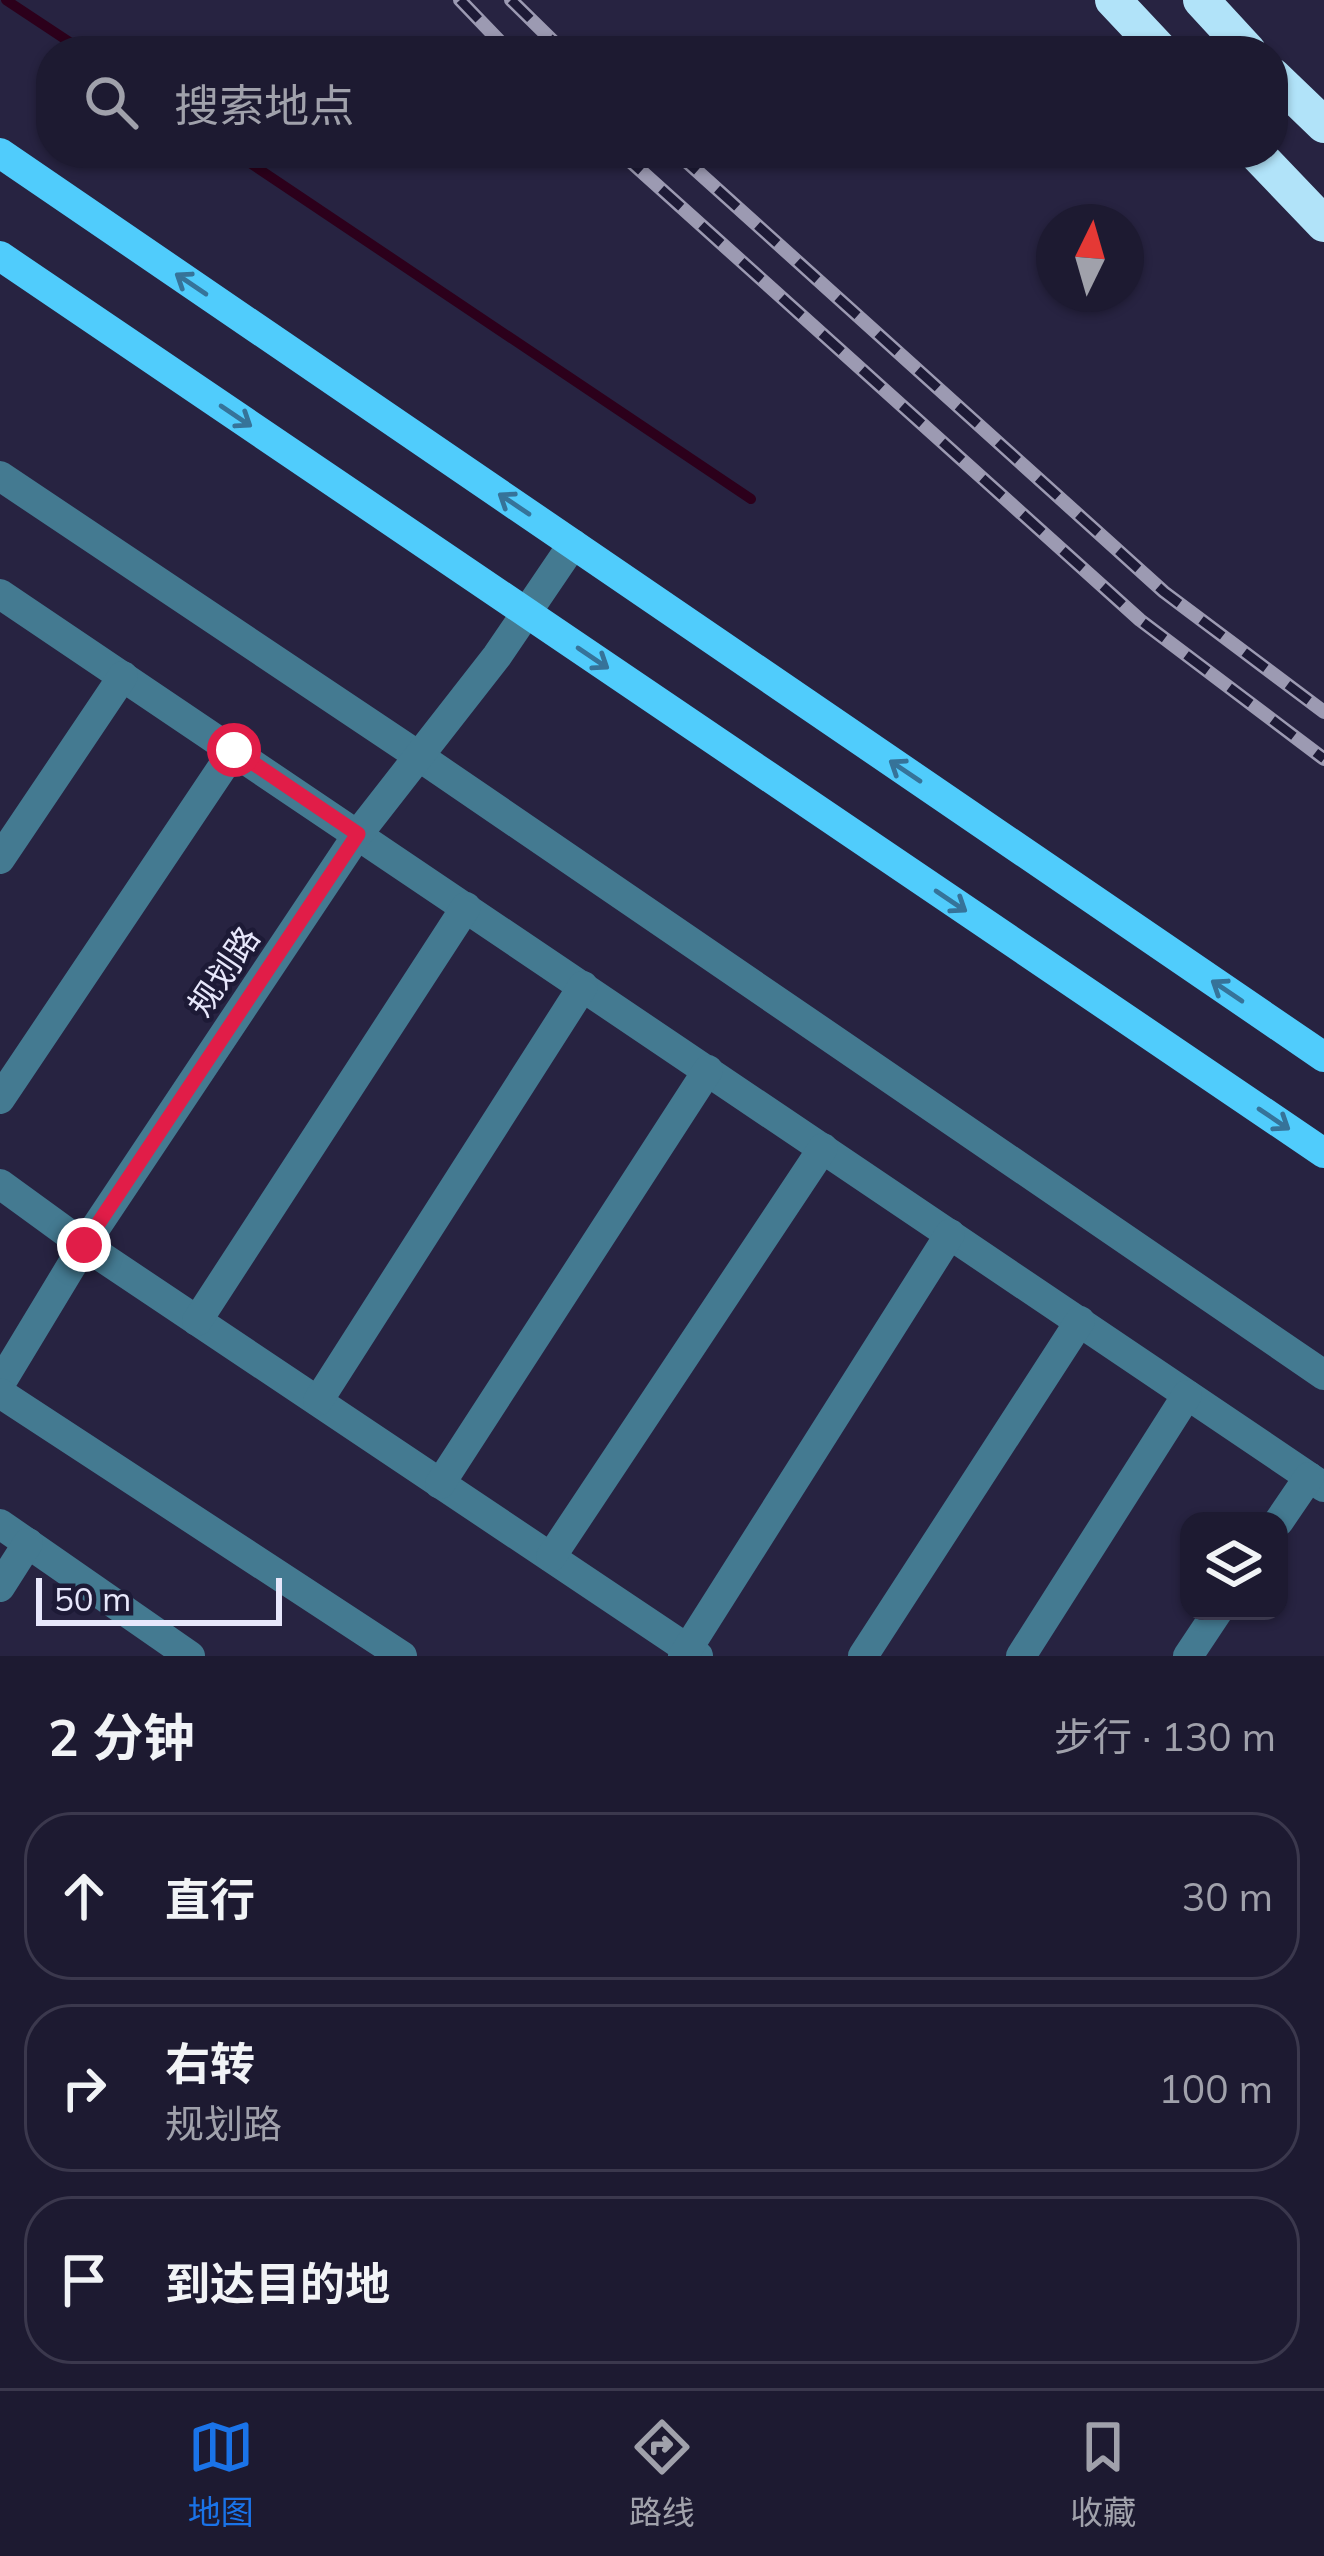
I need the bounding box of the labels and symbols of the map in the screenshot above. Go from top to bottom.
north arrow [1036,204,1144,312]
one-way arrow [175,272,209,297]
one-way arrow [218,403,252,428]
one-way arrow [497,492,531,517]
one-way arrow [576,646,610,671]
route start [207,723,261,777]
one-way arrow [889,759,922,784]
one-way arrow [933,888,967,913]
street label: 规划路 [178,918,268,1024]
one-way arrow [1211,979,1245,1004]
one-way arrow [1257,1106,1291,1131]
route end [57,1218,111,1272]
scale bar [36,1572,282,1625]

